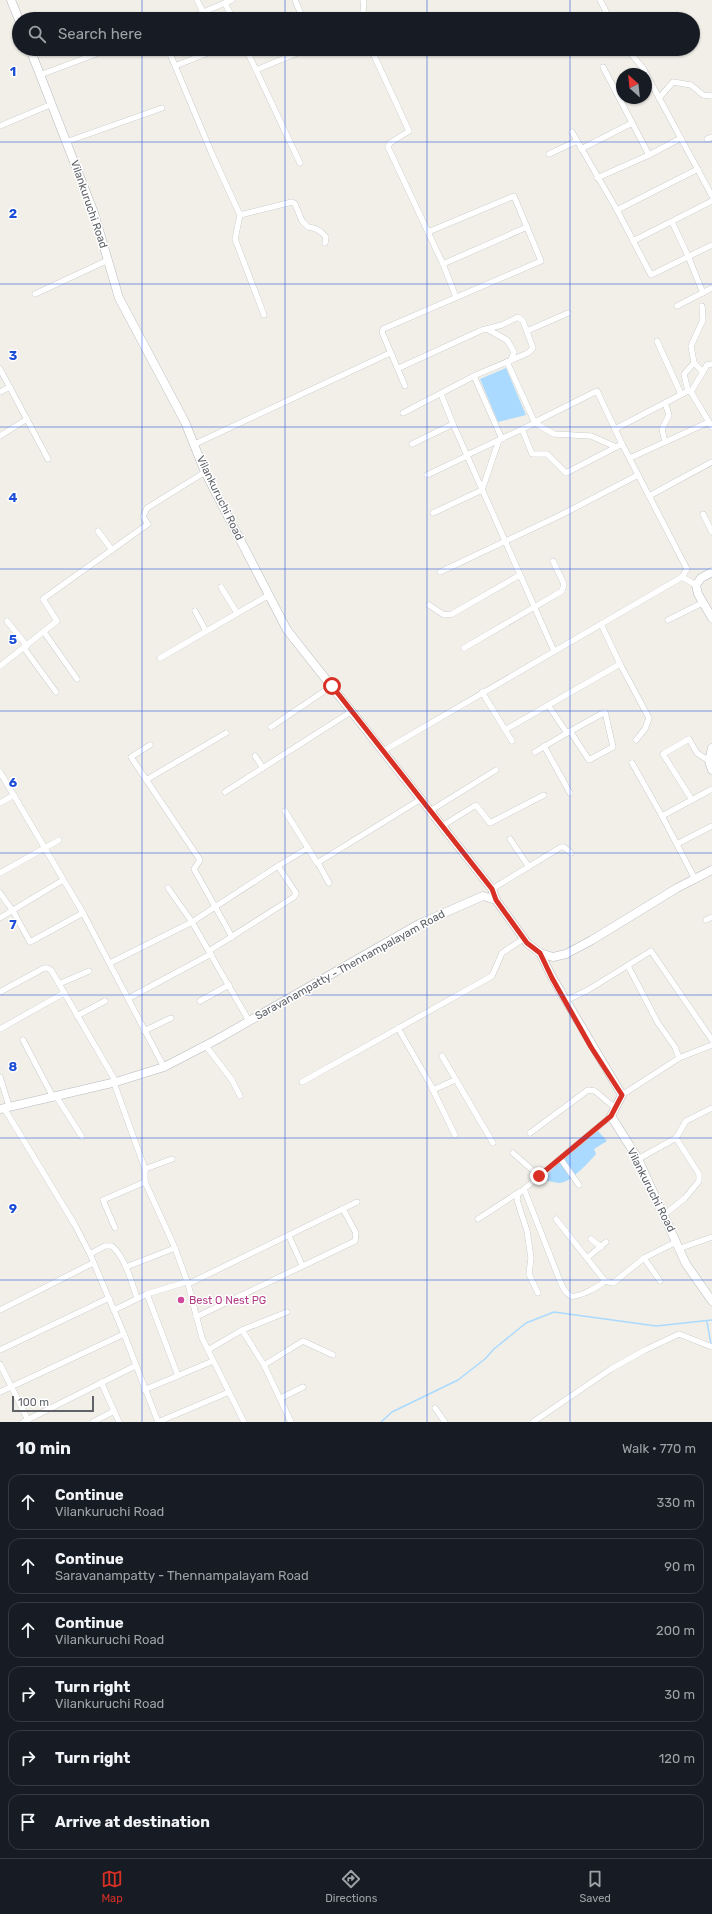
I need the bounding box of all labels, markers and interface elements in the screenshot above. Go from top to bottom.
search box [12,12,700,56]
icon: search [26,23,48,45]
text: Search here [58,25,142,43]
text: 1 [10,64,16,79]
north arrow [616,68,652,104]
street label: Vilankuruchi Road [68,158,110,250]
text: 2 [9,206,17,221]
text: 3 [9,348,18,363]
street label: Vilankuruchi Road [194,454,246,542]
text: 4 [9,490,18,505]
text: 5 [9,632,17,647]
route start [323,677,341,695]
text: 6 [9,775,18,790]
street label: Saravanampatty - Thennampalayam Road [253,907,447,1023]
text: 7 [9,917,17,932]
text: 8 [9,1059,18,1074]
street label: Vilankuruchi Road [624,1146,678,1234]
route end [530,1167,548,1185]
text: 9 [9,1201,17,1216]
place label: Best O Nest PG [189,1294,266,1307]
marker: Best O Nest PG [176,1295,186,1305]
scale bar [12,1394,94,1413]
text: 100 m [18,1396,49,1409]
text: 10 min [16,1438,71,1458]
text: Walk · 770 m [622,1441,696,1456]
text: Continue [55,1486,124,1504]
icon: ahead [17,1491,39,1513]
text: 330 m [656,1495,695,1510]
text: Vilankuruchi Road [55,1504,164,1519]
text: Continue [55,1550,124,1568]
icon: ahead [17,1555,39,1577]
text: 90 m [664,1559,695,1574]
text: Saravanampatty - Thennampalayam Road [55,1568,309,1583]
text: Continue [55,1614,124,1632]
icon: ahead [17,1619,39,1641]
text: 200 m [656,1623,695,1638]
text: Vilankuruchi Road [55,1632,164,1647]
text: Turn right [55,1678,130,1696]
icon: right [17,1683,39,1705]
text: 30 m [664,1687,695,1702]
text: Vilankuruchi Road [55,1696,164,1711]
icon: right [17,1747,39,1769]
text: Turn right [55,1749,130,1767]
text: 120 m [659,1751,695,1766]
icon: arrive [17,1811,39,1833]
text: Arrive at destination [55,1813,210,1831]
tab: Map [101,1868,123,1905]
tab: Directions [325,1868,377,1905]
tab: Saved [580,1868,611,1905]

